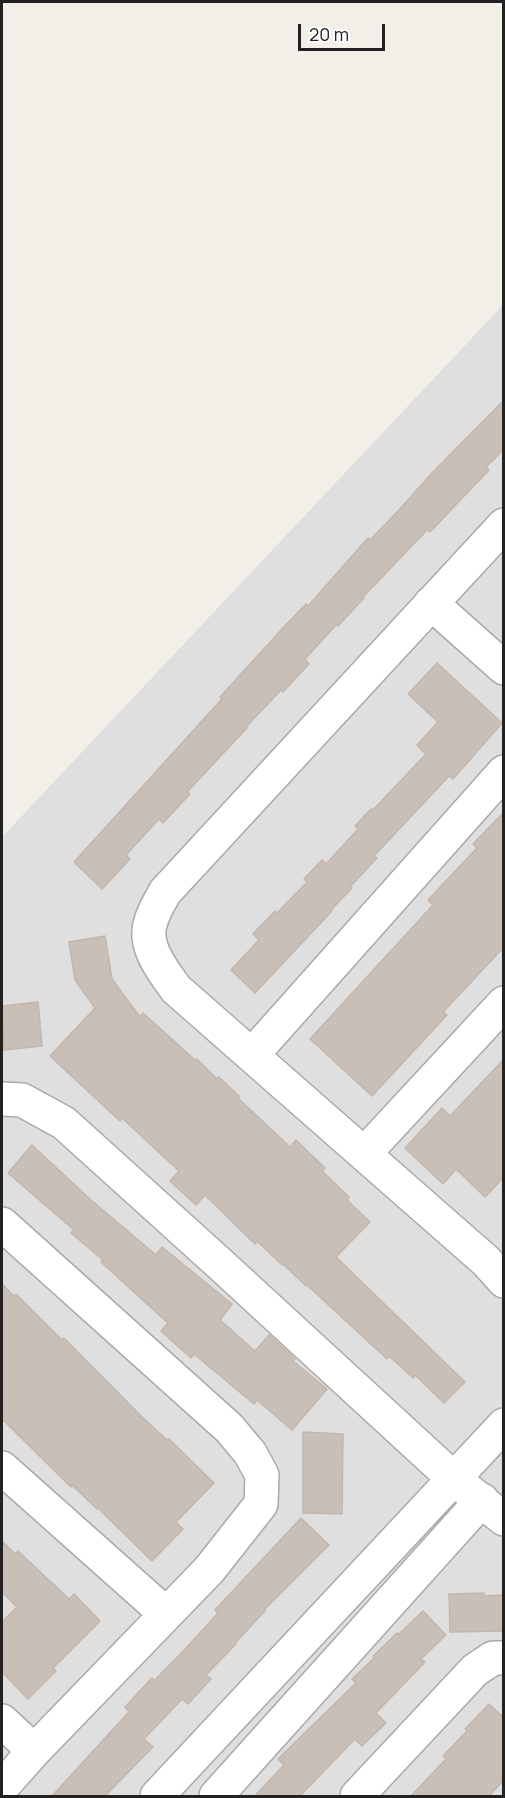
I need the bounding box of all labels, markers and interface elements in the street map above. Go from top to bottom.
scale bar [301,12,388,50]
text: 20 m [309,22,349,46]

